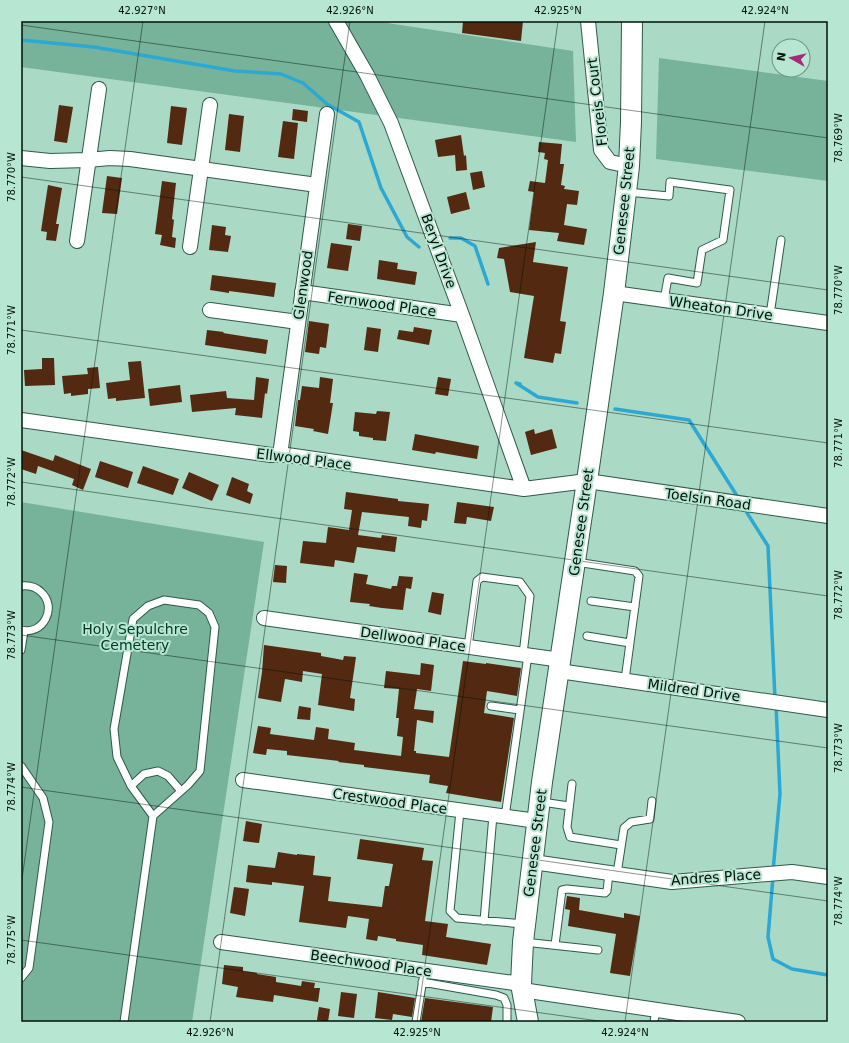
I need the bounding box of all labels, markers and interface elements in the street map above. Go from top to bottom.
text: 42.927°N [118,5,166,16]
text: 42.926°N [326,5,374,16]
text: 42.925°N [534,5,582,16]
text: 42.924°N [741,5,789,16]
north arrow [771,38,811,78]
text: N [775,51,789,62]
street label: Floreis Court [584,57,610,147]
text: 78.769°W [833,113,844,163]
street label: Genesee Street [610,146,638,256]
text: 78.770°W [6,152,17,202]
street label: Beryl Drive [418,212,460,290]
street label: Glenwood [290,249,316,321]
text: 78.770°W [833,265,844,315]
street label: Fernwood Place [327,288,437,320]
street label: Wheaton Drive [668,293,774,323]
text: 78.771°W [6,305,17,355]
text: 78.771°W [833,418,844,468]
street label: Ellwood Place [255,445,353,473]
text: 78.772°W [6,457,17,507]
street label: Genesee Street [566,467,597,577]
street label: Toelsin Road [663,485,752,513]
text: 78.772°W [833,570,844,620]
text: 78.773°W [6,610,17,660]
park label: Holy Sepulchre Cemetery [82,621,188,653]
street label: Dellwood Place [359,624,467,654]
street label: Mildred Drive [647,676,741,704]
text: 78.773°W [833,723,844,773]
text: 78.774°W [6,762,17,812]
street label: Crestwood Place [332,785,448,817]
street label: Genesee Street [520,788,550,898]
street label: Andres Place [670,866,762,888]
text: 78.774°W [833,876,844,926]
text: 78.775°W [6,915,17,965]
street label: Beechwood Place [309,947,433,979]
text: 42.926°N [186,1027,234,1038]
text: 42.925°N [393,1027,441,1038]
text: 42.924°N [601,1027,649,1038]

